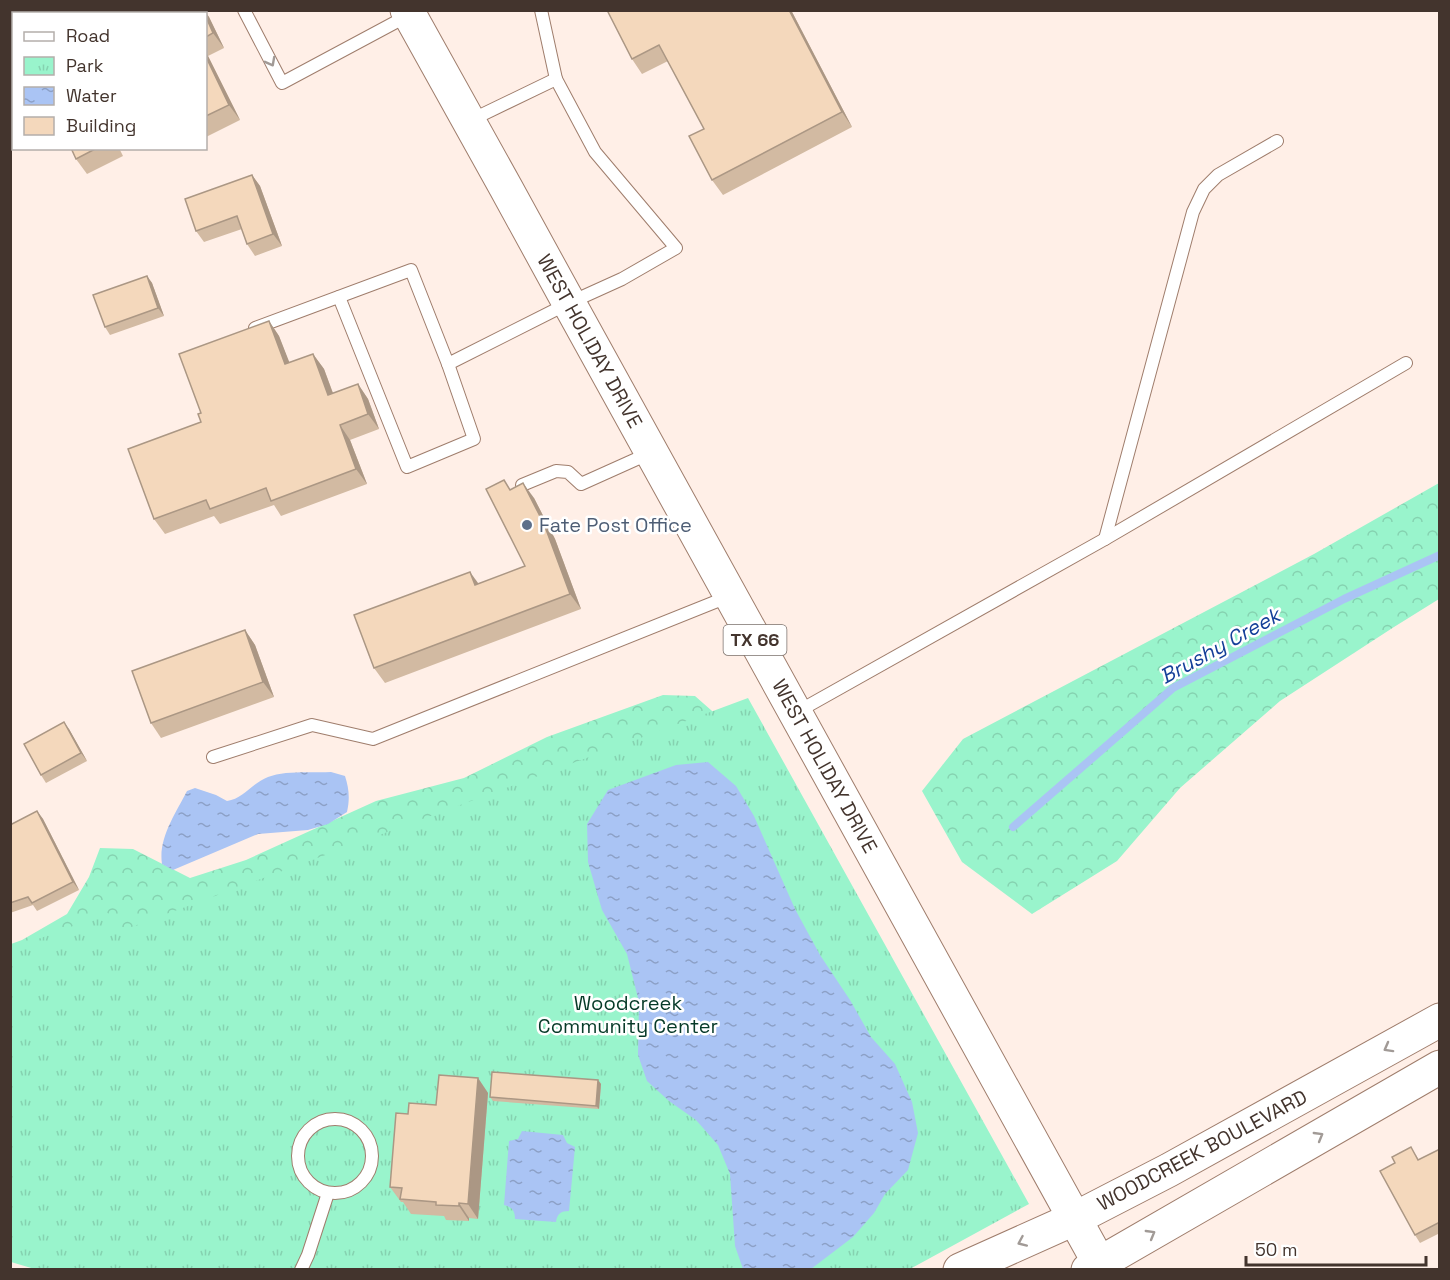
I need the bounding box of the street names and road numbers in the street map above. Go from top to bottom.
street label: WEST HOLIDAY DRIVE [531,250,649,432]
road number: TX 66 [724,625,786,655]
street label: WEST HOLIDAY DRIVE [766,675,884,857]
street label: WOODCREEK BOULEVARD [1093,1084,1311,1216]

